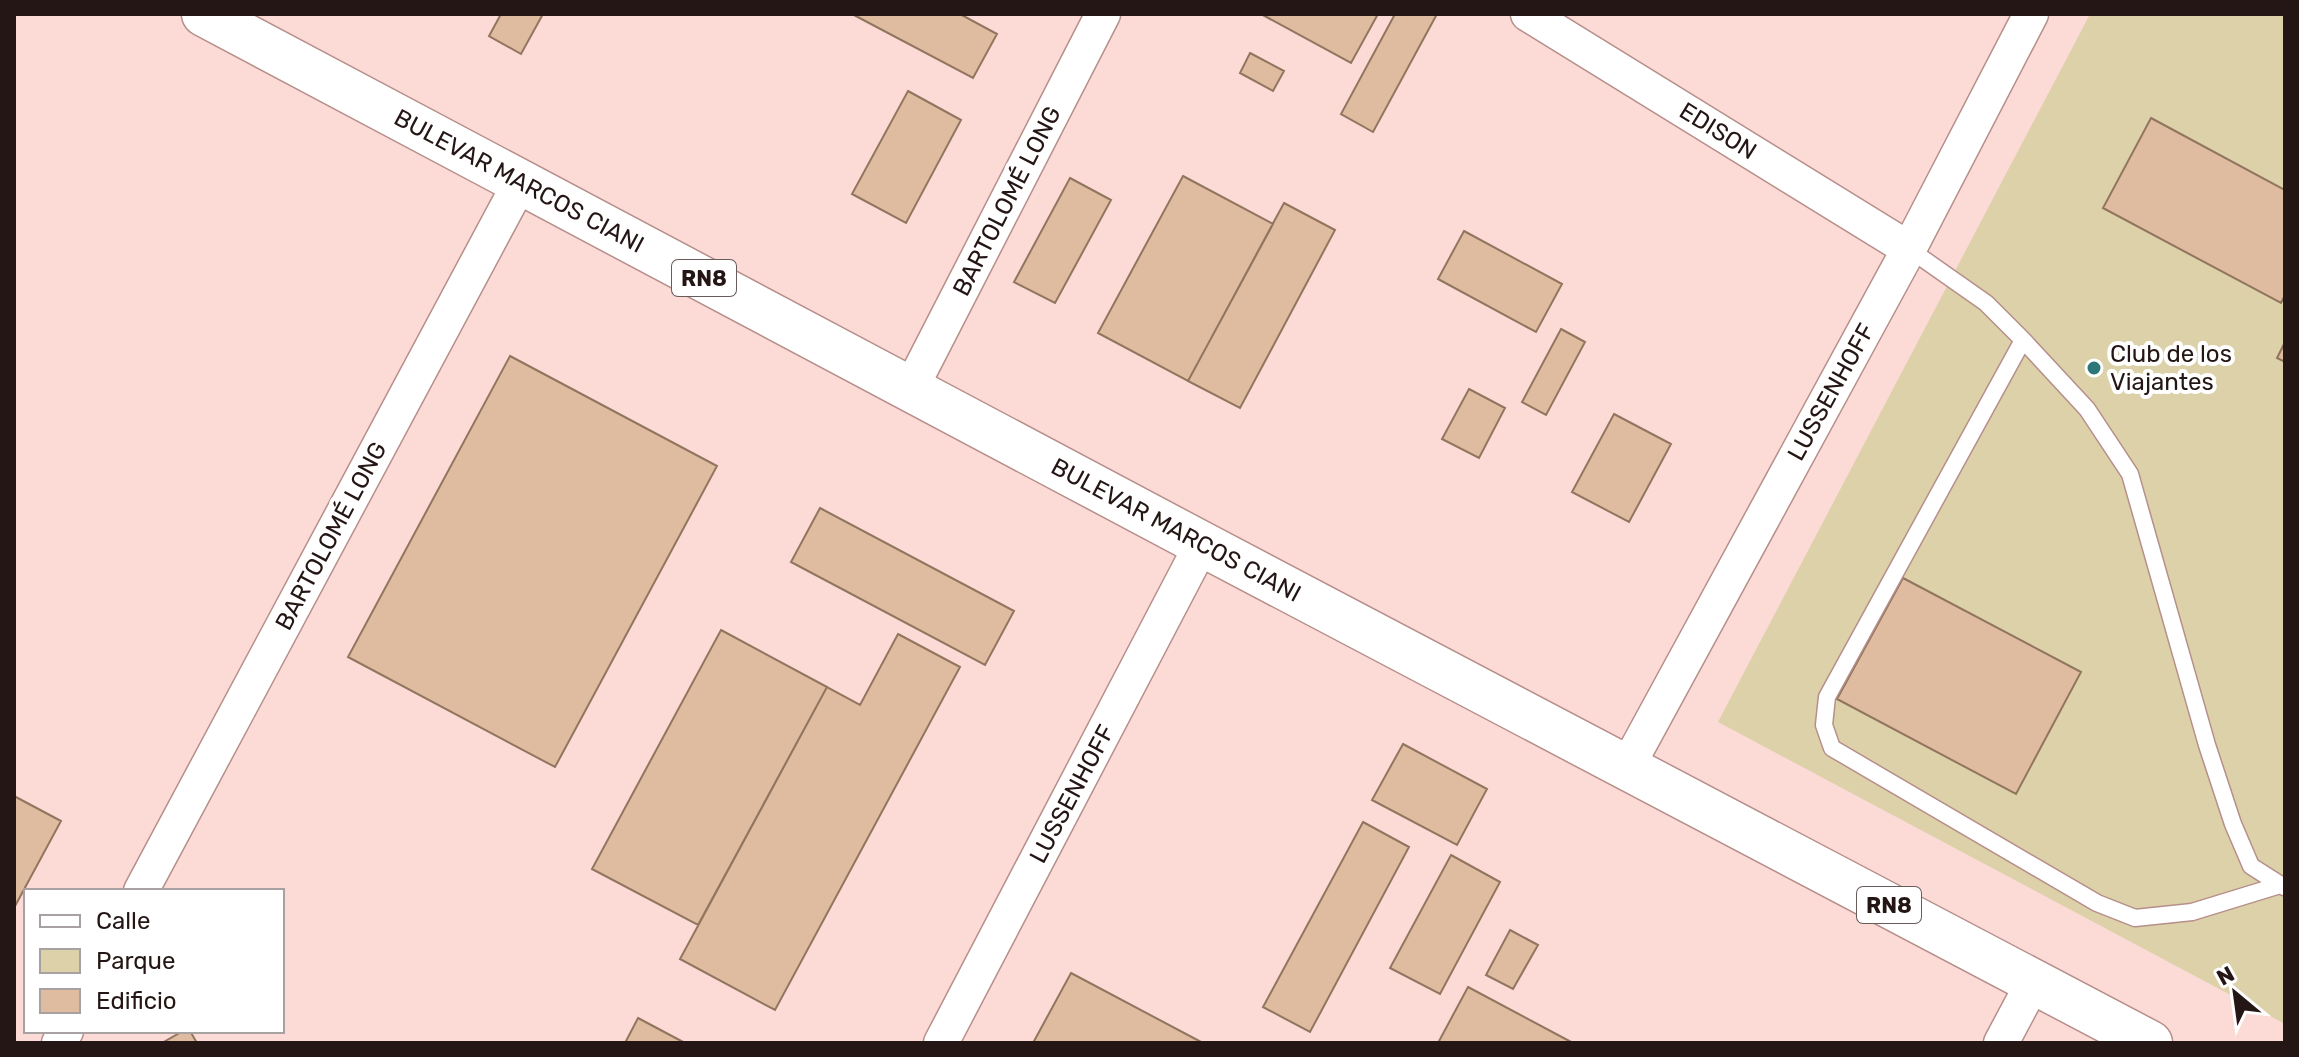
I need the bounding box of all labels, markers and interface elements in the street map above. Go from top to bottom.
street label: EDISON [1674,96,1762,166]
street label: BARTOLOMÉ LONG [947,102,1067,300]
street label: BULEVAR MARCOS CIANI [389,103,649,259]
road number: RN8 [672,260,736,296]
street label: LUSSENHOFF [1782,319,1880,465]
place label: Club de los Viajantes [2110,340,2232,396]
marker: Club de los Viajantes [2085,359,2103,377]
street label: BARTOLOMÉ LONG [270,437,392,635]
street label: BULEVAR MARCOS CIANI [1046,452,1306,608]
street label: LUSSENHOFF [1024,720,1120,868]
road number: RN8 [1857,887,1921,923]
legend [24,889,284,1033]
text: Calle [96,907,150,935]
text: Parque [96,947,175,975]
north arrow [2195,953,2275,1033]
text: N [2212,960,2239,992]
text: Edificio [96,987,177,1015]

